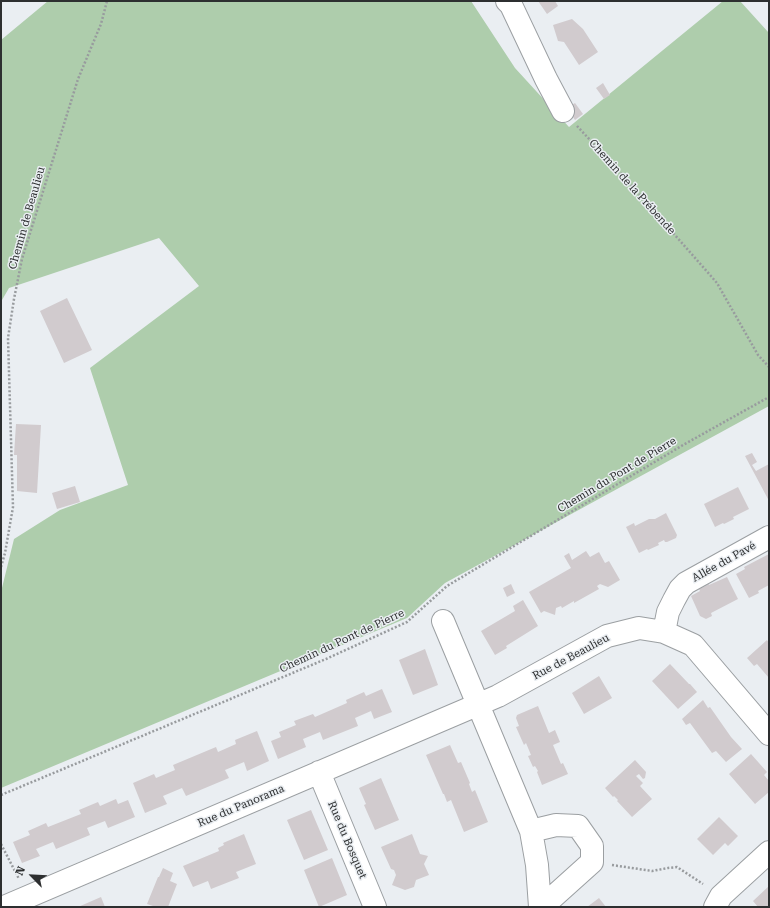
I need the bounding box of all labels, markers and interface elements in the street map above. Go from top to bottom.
street label: Chemin de la Prébende [586,137,678,237]
street label: Chemin de Beaulieu [6,165,48,271]
street label: Chemin du Pont de Pierre [555,434,679,516]
street label: Allée du Pavé [690,539,758,585]
street label: Chemin du Pont de Pierre [277,606,407,676]
street label: Rue de Beaulieu [530,631,612,683]
street label: Rue du Panorama [196,782,286,830]
street label: Rue du Bosquet [325,799,369,881]
north arrow [12,856,52,896]
text: N [13,864,28,877]

